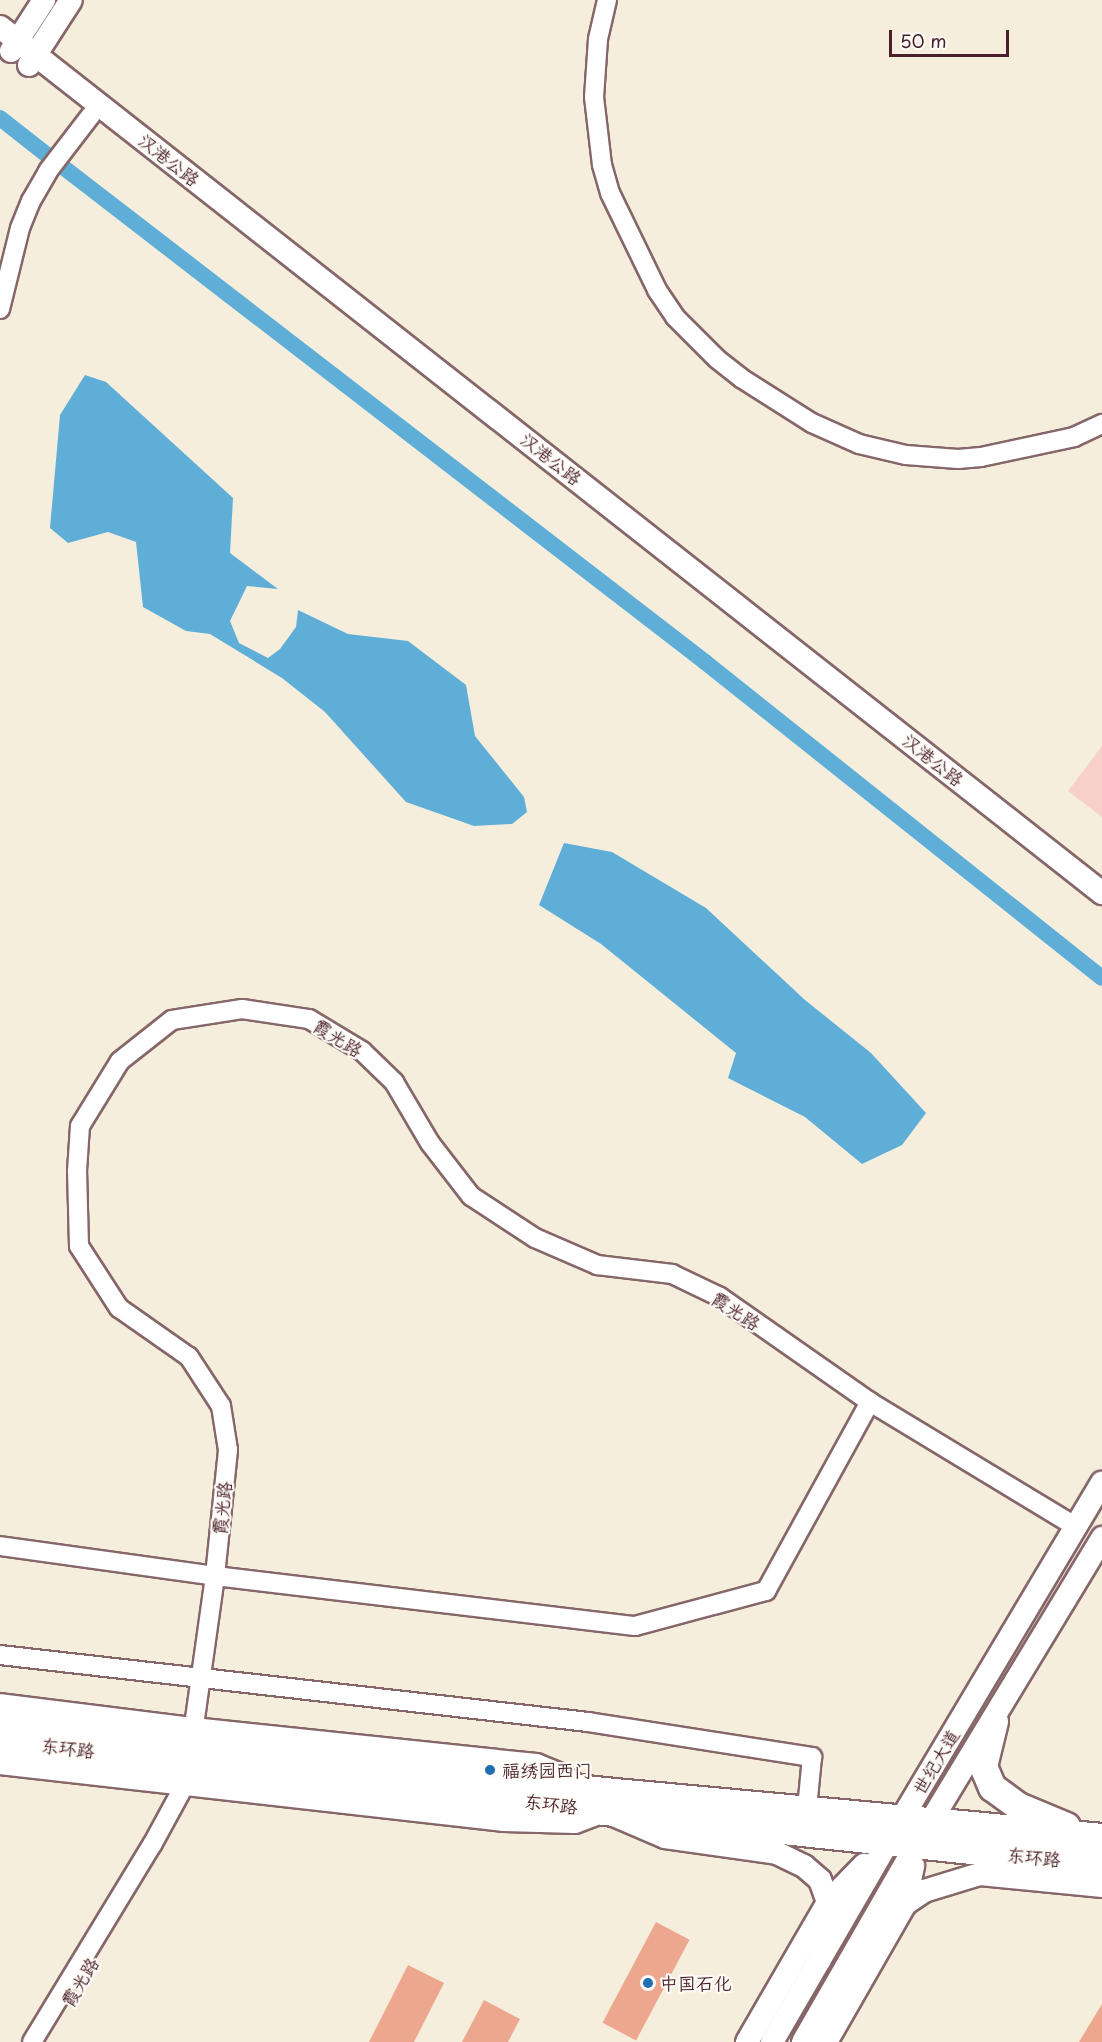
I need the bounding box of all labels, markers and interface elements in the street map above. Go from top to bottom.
scale bar [892,18,1012,56]
text: 50 m [900,27,947,54]
street label: 汉港公路 [134,129,204,191]
street label: 汉港公路 [516,428,586,490]
street label: 汉港公路 [898,729,968,791]
street label: 霞光路 [309,1015,367,1061]
street label: 霞光路 [707,1287,765,1335]
street label: 霞光路 [208,1480,236,1536]
street label: 世纪大道 [908,1726,964,1798]
street label: 东环路 [40,1734,96,1762]
place label: 福绣园西门 [502,1759,592,1781]
marker: 福绣园西门 [483,1763,497,1777]
street label: 东环路 [523,1790,579,1818]
street label: 东环路 [1006,1843,1062,1871]
street label: 霞光路 [57,1953,103,2011]
place label: 中国石化 [660,1972,732,1994]
marker: 中国石化 [641,1976,655,1990]

